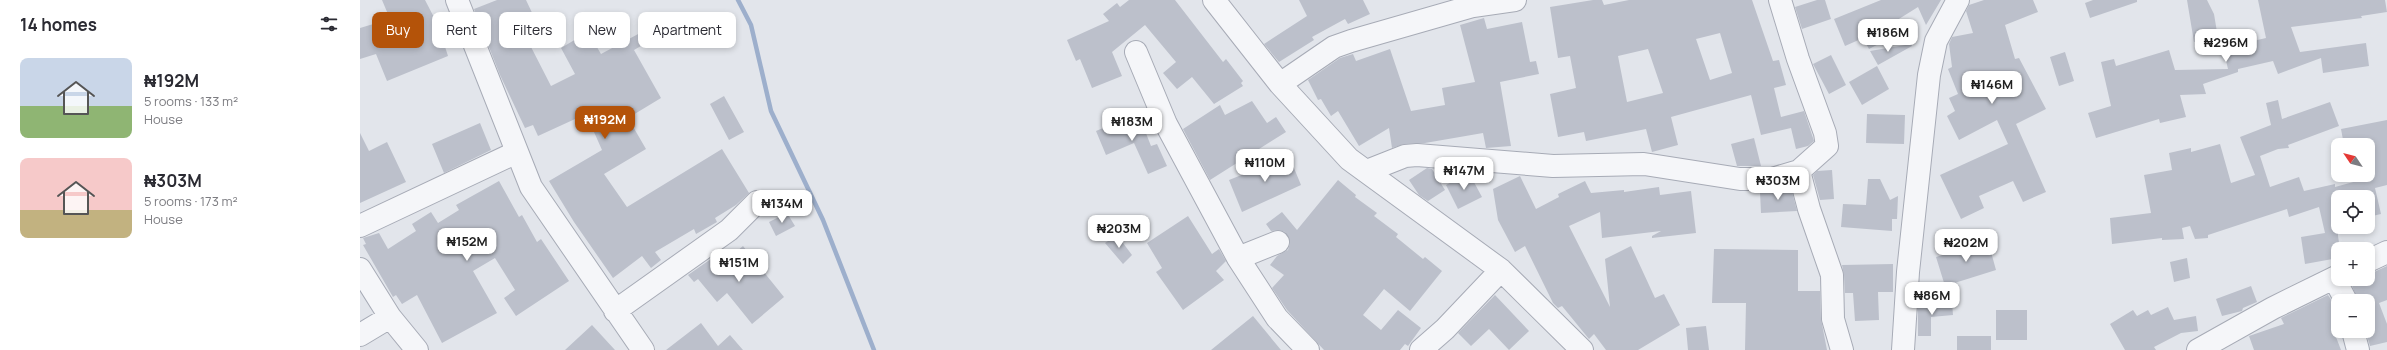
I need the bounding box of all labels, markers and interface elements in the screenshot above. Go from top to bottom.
chip: Buy [372,12,424,48]
chip: Rent [432,12,491,48]
chip: Filters [499,12,566,48]
chip: New [574,12,630,48]
chip: Apartment [638,12,736,48]
text: 14 homes [20,13,97,36]
icon: filters [318,13,340,35]
pin: ₦186M [1860,19,1916,53]
text: ₦186M [1867,23,1909,41]
pin: ₦296M [2198,29,2254,63]
text: ₦296M [2204,33,2248,51]
text: ₦192M [144,69,199,92]
pin: ₦146M [1964,71,2020,105]
icon: home [52,74,100,122]
text: ₦146M [1971,75,2013,93]
text: 5 rooms · 133 m² [144,92,238,110]
pin: ₦192M [577,106,633,140]
pin: ₦183M [1104,108,1160,142]
text: House [144,110,183,128]
text: ₦192M [584,110,626,128]
text: ₦183M [1111,112,1153,130]
north arrow [2331,138,2375,182]
map controls [2331,138,2375,338]
pin: ₦110M [1237,149,1293,183]
text: ₦110M [1245,153,1285,171]
pin: ₦147M [1436,157,1492,191]
text: ₦147M [1443,161,1485,179]
pin: ₦303M [1750,167,1806,201]
text: ₦303M [144,169,202,192]
text: ₦303M [1756,171,1800,189]
icon: home [52,174,100,222]
pin: ₦134M [754,190,810,224]
button: locate [2331,190,2375,234]
text: 5 rooms · 173 m² [144,192,238,210]
text: ₦134M [761,194,803,212]
text: House [144,210,183,228]
pin: ₦203M [1091,215,1147,249]
text: ₦203M [1097,219,1141,237]
pin: ₦152M [439,228,495,262]
pin: ₦202M [1938,229,1994,263]
text: ₦152M [446,232,488,250]
text: ₦202M [1944,233,1988,251]
button: + [2331,242,2375,286]
pin: ₦151M [711,249,767,283]
text: ₦151M [719,253,759,271]
pin: ₦86M [1908,282,1956,316]
text: ₦86M [1914,286,1950,304]
button: − [2331,294,2375,338]

